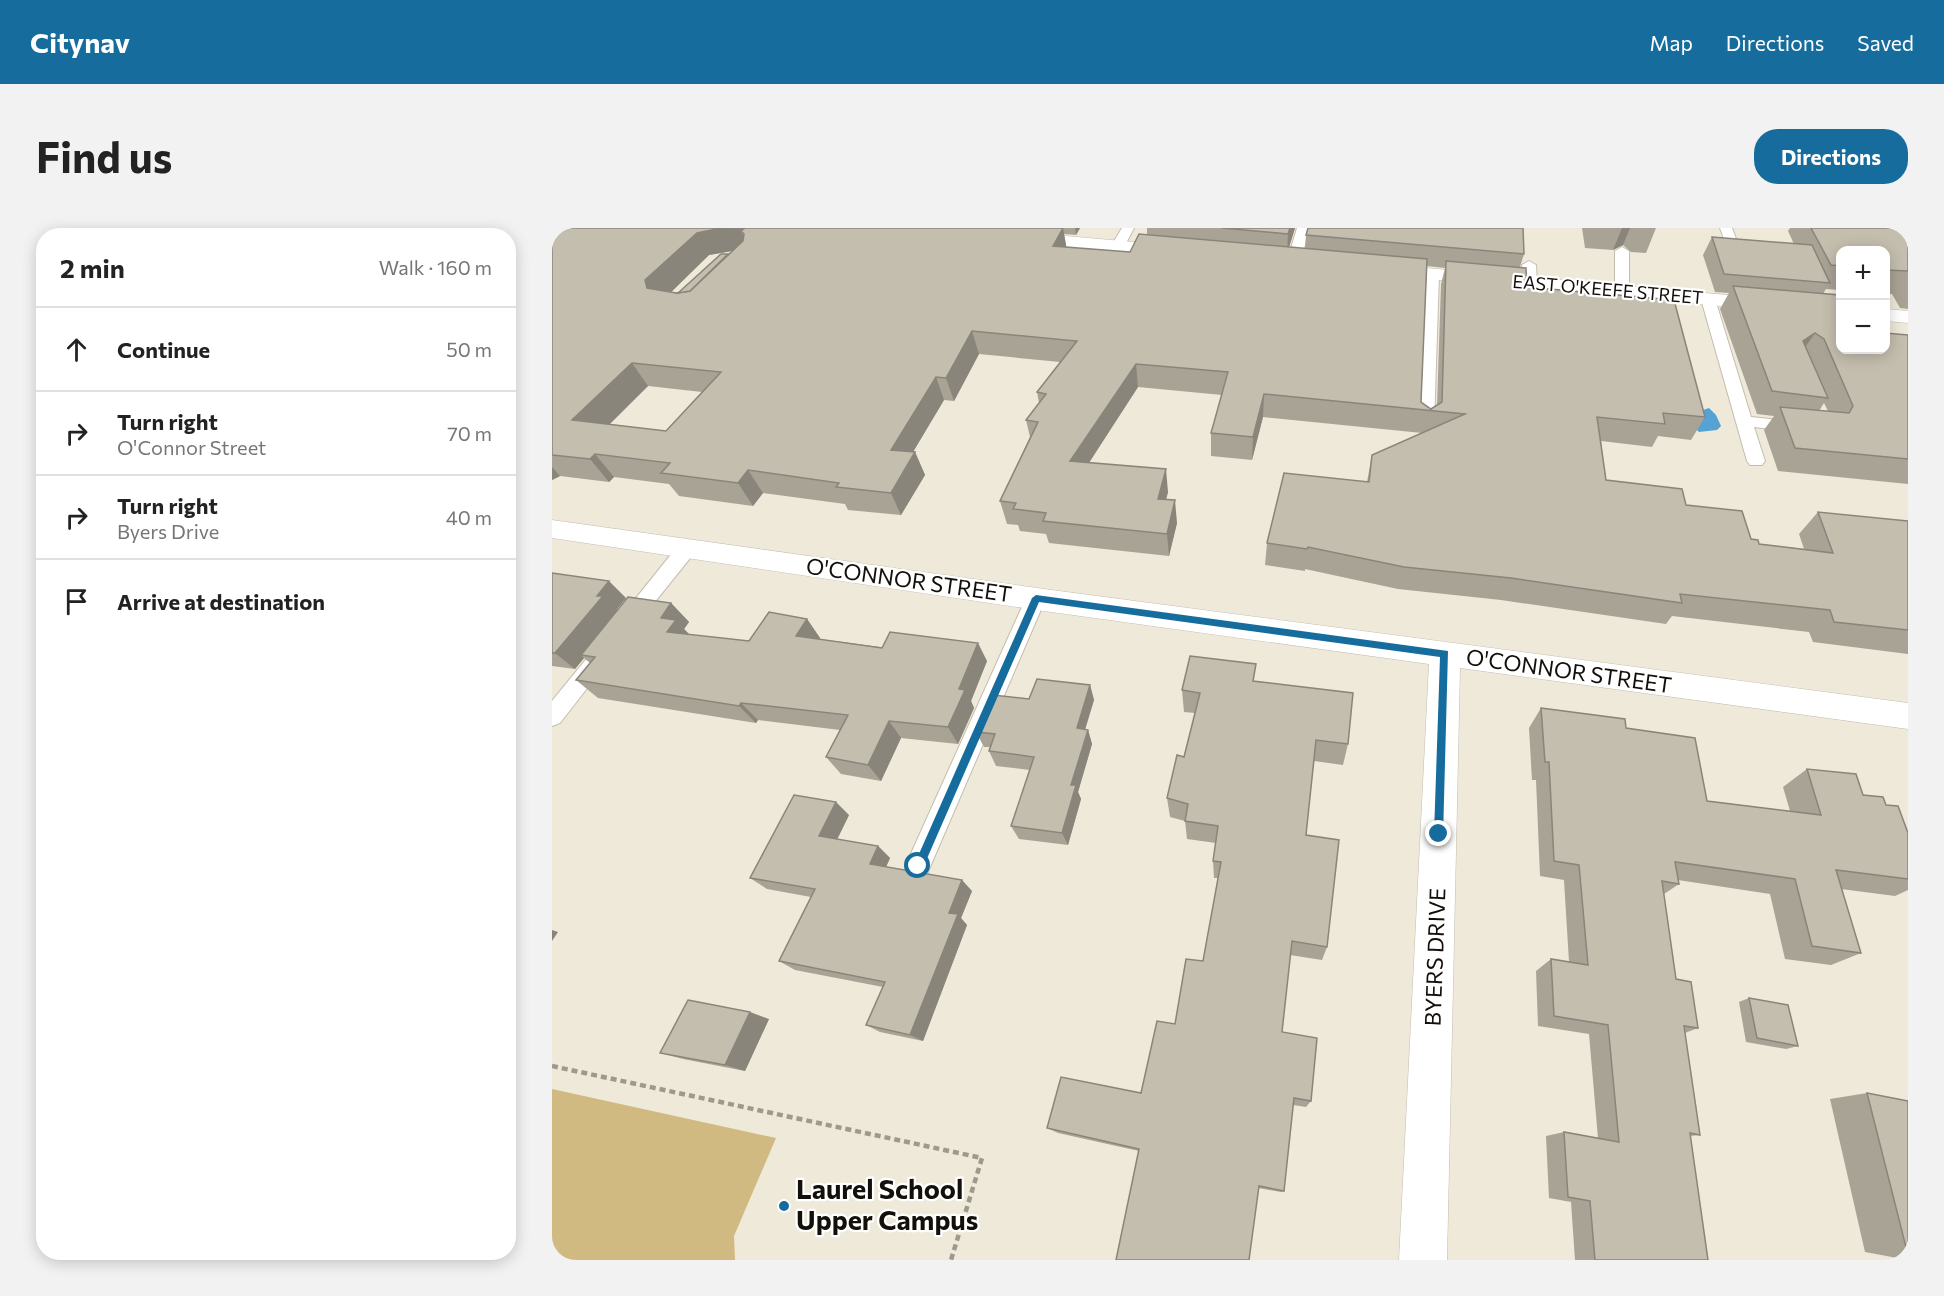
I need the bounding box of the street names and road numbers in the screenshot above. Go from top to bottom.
street label: EAST O'KEEFE STREET [1512,270,1704,308]
street label: O'CONNOR STREET [805,552,1014,607]
street label: O'CONNOR STREET [1465,643,1674,698]
street label: BYERS DRIVE [1419,887,1450,1027]

